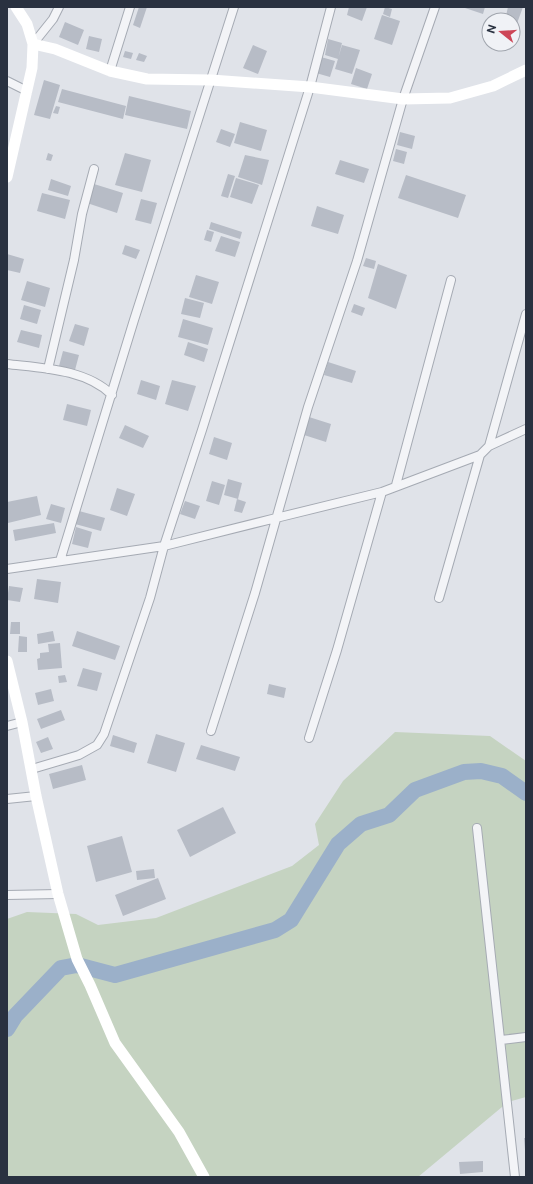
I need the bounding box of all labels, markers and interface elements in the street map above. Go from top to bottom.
north arrow [481,12,521,52]
text: N [484,23,498,35]

